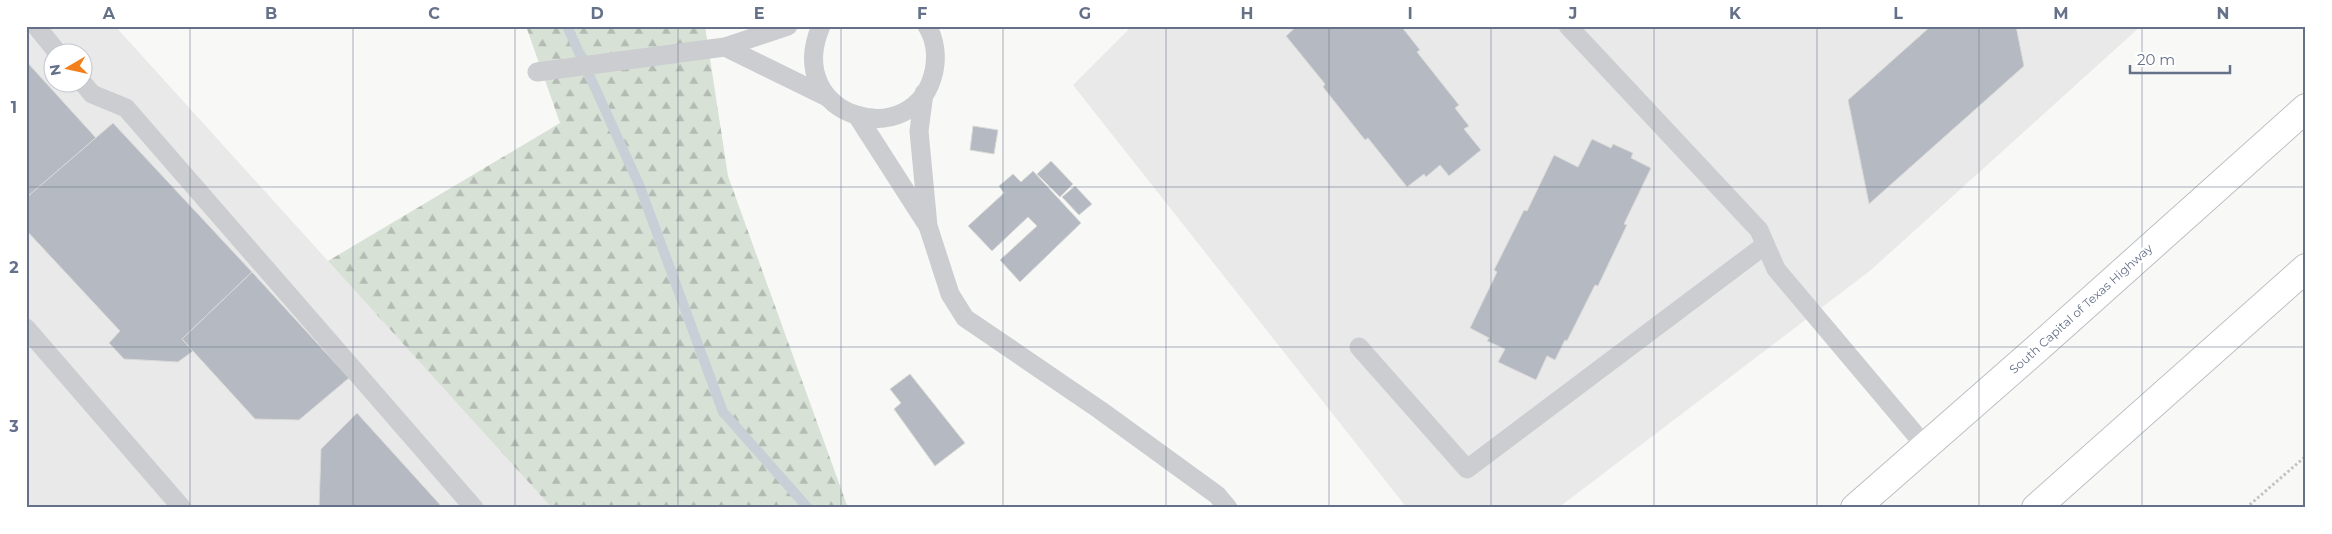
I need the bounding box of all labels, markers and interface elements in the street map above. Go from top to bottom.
text: A [102,4,116,23]
text: B [265,4,277,23]
text: C [428,4,440,23]
text: D [590,4,604,23]
text: E [754,4,764,23]
text: F [917,4,927,23]
text: G [1079,4,1091,23]
text: H [1241,4,1253,23]
text: I [1407,4,1413,23]
text: J [1568,4,1577,23]
text: K [1729,4,1742,23]
text: L [1893,4,1903,23]
text: M [2053,4,2069,23]
text: N [2217,4,2229,23]
north arrow [42,42,92,92]
scale bar [2130,42,2230,74]
text: 20 m [2137,50,2175,69]
text: N [45,63,65,77]
text: 1 [11,98,17,117]
street label: South Capital of Texas Highway [2006,240,2156,377]
text: 2 [9,258,19,277]
text: 3 [8,417,19,436]

